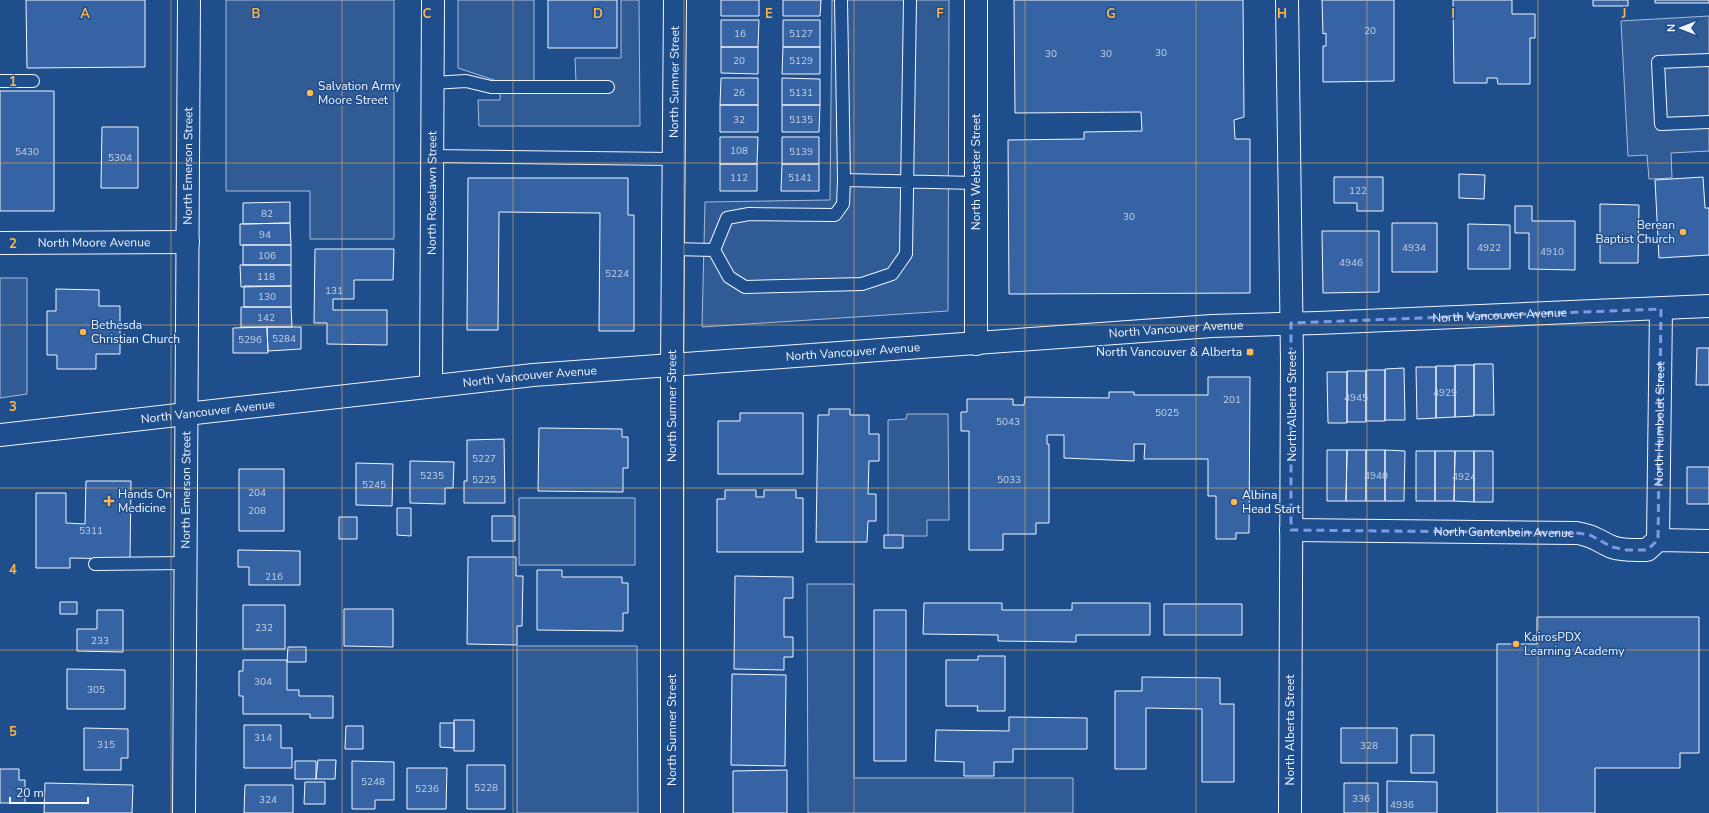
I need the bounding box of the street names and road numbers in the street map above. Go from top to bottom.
street label: North Sumner Street [666,25,683,138]
street label: North Emerson Street [180,106,196,225]
street label: North Webster Street [968,113,984,230]
street label: North Roselawn Street [424,130,440,255]
street label: North Moore Avenue [38,234,150,251]
street label: North Vancouver Avenue [1432,304,1567,326]
street label: North Vancouver Avenue [1108,317,1243,341]
street label: North Vancouver Avenue [785,339,921,365]
street label: North Sumner Street [664,349,680,462]
street label: North Alberta Street [1284,350,1300,461]
street label: North Humboldt Street [1651,361,1668,486]
street label: North Vancouver Avenue [462,362,597,391]
street label: North Vancouver Avenue [140,396,276,427]
street label: North Emerson Street [178,430,194,549]
street label: North Gantenbein Avenue [1434,523,1574,541]
street label: North Sumner Street [664,673,680,786]
street label: North Alberta Street [1282,674,1298,785]

